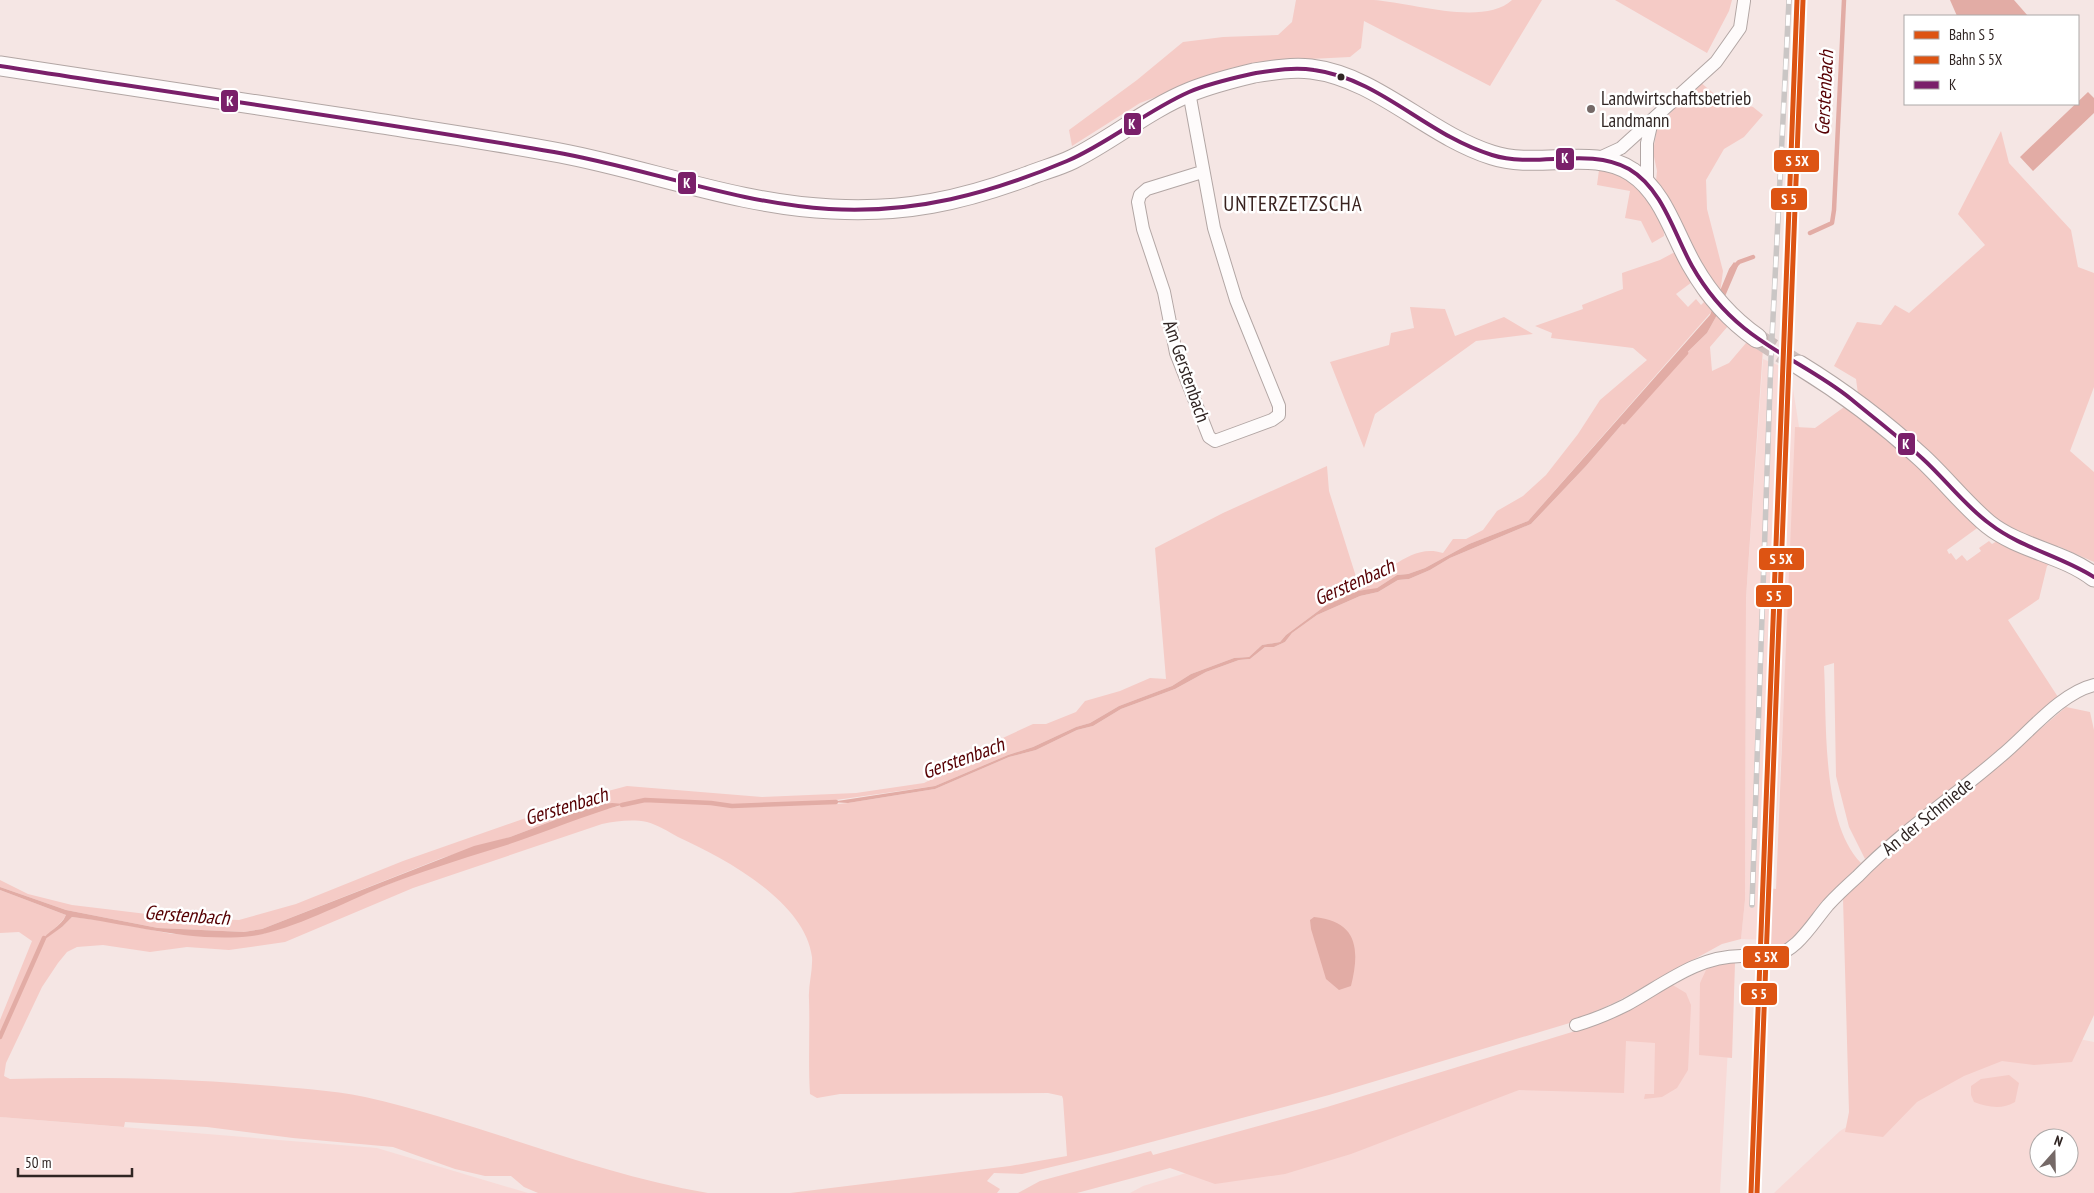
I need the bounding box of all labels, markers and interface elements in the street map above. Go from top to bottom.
legend [1904,15,2079,105]
text: Bahn S 5 [1949,25,1995,44]
water label: Gerstenbach [1809,49,1839,136]
text: Bahn S 5X [1949,50,2003,69]
unlabelled marker [1336,72,1346,82]
text: K [1949,75,1957,94]
place label: Landwirtschaftsbetrieb Landmann [1601,86,1751,132]
line badge: K [220,89,239,113]
text: K [226,92,234,110]
marker: Landwirtschaftsbetrieb Landmann [1585,103,1597,115]
line badge: K [1123,112,1142,136]
text: K [1128,115,1136,133]
line badge: K [1555,147,1575,171]
text: K [1561,149,1569,167]
line badge: S 5X [1773,149,1820,173]
text: S 5X [1785,152,1809,170]
line badge: K [677,171,697,195]
text: K [683,174,691,192]
line badge: S 5 [1770,187,1808,211]
district label: UNTERZETZSCHA [1223,190,1363,217]
text: S 5 [1781,190,1797,208]
street label: Am Gerstenbach [1158,317,1216,425]
line badge: K [1897,432,1916,456]
text: K [1902,435,1910,453]
line badge: S 5X [1758,547,1805,571]
text: S 5X [1769,550,1793,568]
water label: Gerstenbach [1310,552,1399,611]
line badge: S 5 [1755,584,1793,608]
text: S 5 [1766,587,1782,605]
water label: Gerstenbach [918,731,1009,785]
street label: An der Schmiede [1877,772,1978,860]
water label: Gerstenbach [521,781,612,831]
water label: Gerstenbach [144,899,232,931]
line badge: S 5X [1742,945,1790,969]
text: S 5X [1754,948,1778,966]
line badge: S 5 [1740,982,1778,1006]
text: S 5 [1751,985,1767,1003]
north arrow [2029,1128,2079,1178]
text: N [2052,1131,2065,1151]
scale bar [18,1146,131,1178]
text: 50 m [25,1153,51,1172]

